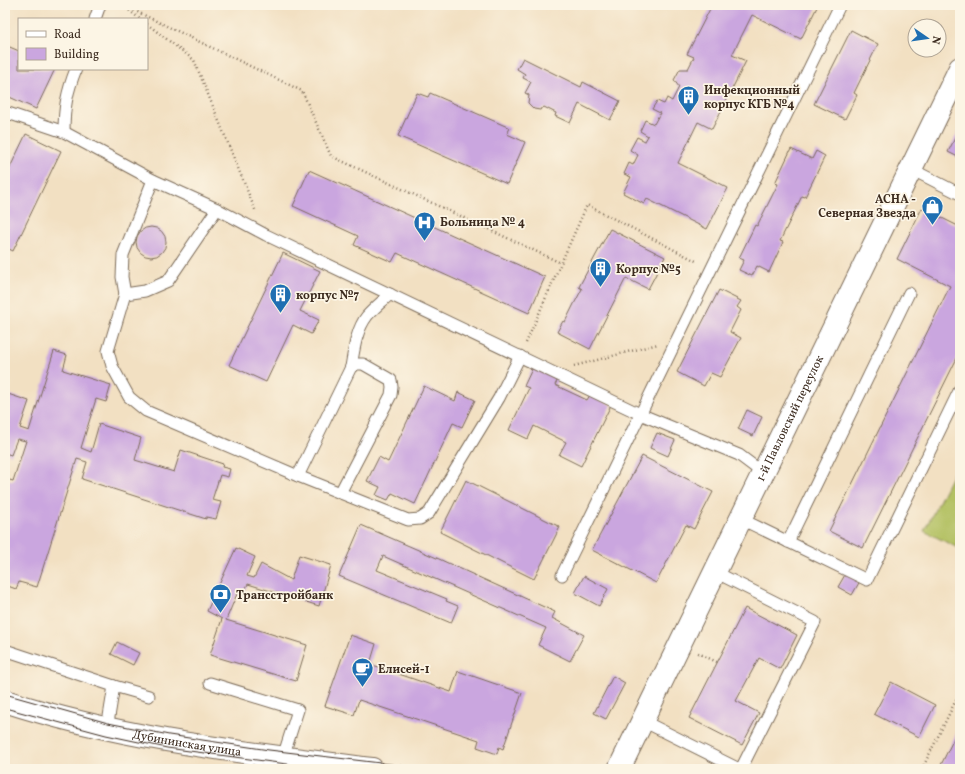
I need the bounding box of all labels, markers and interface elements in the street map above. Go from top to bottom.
legend [18,18,148,70]
north arrow [907,18,947,58]
text: Road [54,27,81,43]
text: N [927,34,943,45]
text: Building [54,47,99,63]
place label: Инфекционный корпус КГБ №4 [704,83,800,113]
building icon: Инфекционный корпус КГБ №4 [675,84,701,117]
place label: АСНА - Северная Звезда [818,192,916,222]
shop icon: АСНА - Северная Звезда [919,193,945,226]
hospital icon: Больница № 4 [411,209,437,242]
place label: Больница № 4 [440,215,525,231]
building icon: Корпус №5 [588,256,614,289]
place label: Корпус №5 [616,262,681,278]
building icon: корпус №7 [268,282,294,315]
place label: корпус №7 [296,288,360,304]
street label: 1-й Павловский переулок [753,352,828,485]
bank icon: Трансстройбанк [208,582,234,615]
place label: Трансстройбанк [236,588,333,604]
cafe icon: Елисей-1 [350,656,376,689]
place label: Елисей-1 [378,662,430,678]
street label: Дубининская улица [131,727,242,761]

